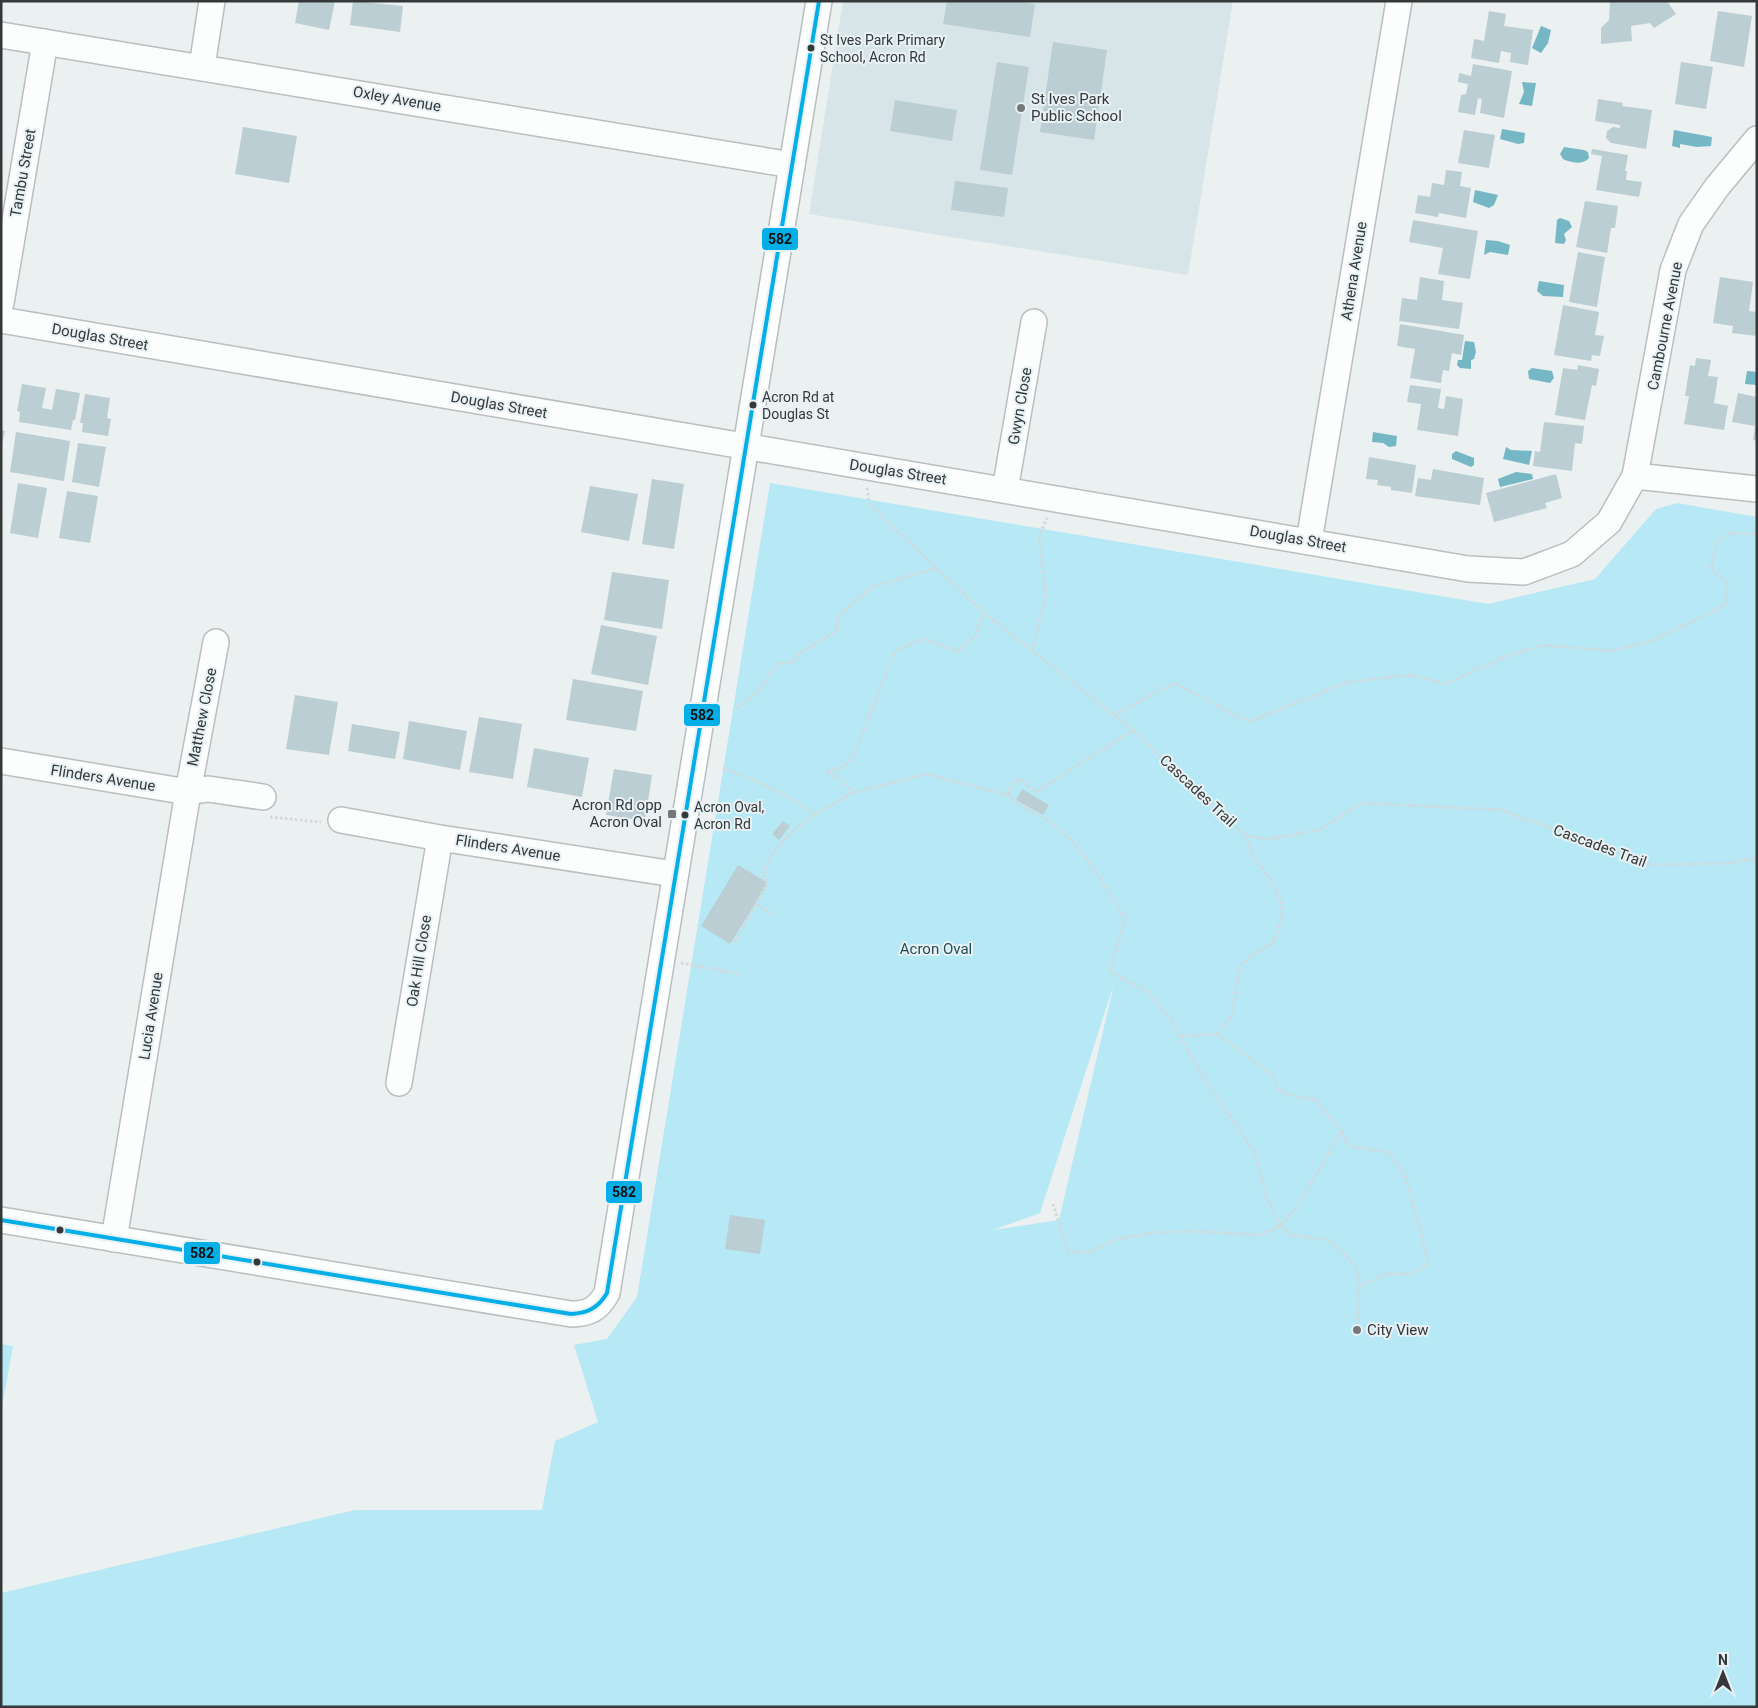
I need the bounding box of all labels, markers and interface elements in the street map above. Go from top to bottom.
place label: St Ives Park Primary School, Acron Rd [820,32,945,65]
marker: St Ives Park Primary School, Acron Rd [806,43,816,53]
street label: Oxley Avenue [352,82,442,116]
place label: St Ives Park Public School [1031,90,1122,125]
marker: St Ives Park Public School [1015,102,1027,114]
street label: Tambu Street [6,127,40,219]
street label: Athena Avenue [1337,220,1371,322]
line badge: 582 [761,227,799,251]
text: 582 [768,231,792,247]
street label: Cambourne Avenue [1644,260,1686,392]
street label: Douglas Street [50,320,150,354]
street label: Gwyn Close [1004,366,1036,446]
street label: Douglas Street [449,388,549,422]
place label: Acron Rd at Douglas St [762,389,835,422]
marker: Acron Rd at Douglas St [748,400,758,410]
street label: Douglas Street [848,455,948,489]
street label: Douglas Street [1248,522,1348,556]
street label: Matthew Close [184,666,220,768]
line badge: 582 [683,703,721,727]
text: 582 [690,707,714,723]
street label: Cascades Trail [1156,751,1240,831]
street label: Flinders Avenue [49,761,157,795]
place label: Acron Rd opp Acron Oval [572,796,662,831]
place label: Acron Oval, Acron Rd [694,799,765,832]
marker: Acron Rd opp Acron Oval [666,808,678,820]
marker: Acron Oval, Acron Rd [680,810,690,820]
street label: Cascades Trail [1551,821,1649,871]
street label: Flinders Avenue [454,831,562,865]
street label: Oak Hill Close [403,914,435,1008]
park label: Acron Oval [900,940,972,958]
street label: Lucia Avenue [135,971,167,1061]
line badge: 582 [605,1180,643,1204]
text: 582 [612,1184,636,1200]
unlabelled marker [55,1225,65,1235]
line badge: 582 [183,1241,221,1265]
text: 582 [190,1245,214,1261]
unlabelled marker [252,1257,262,1267]
place label: City View [1367,1321,1429,1339]
marker: City View [1351,1324,1363,1336]
north arrow [1698,1648,1748,1698]
text: N [1718,1652,1728,1668]

